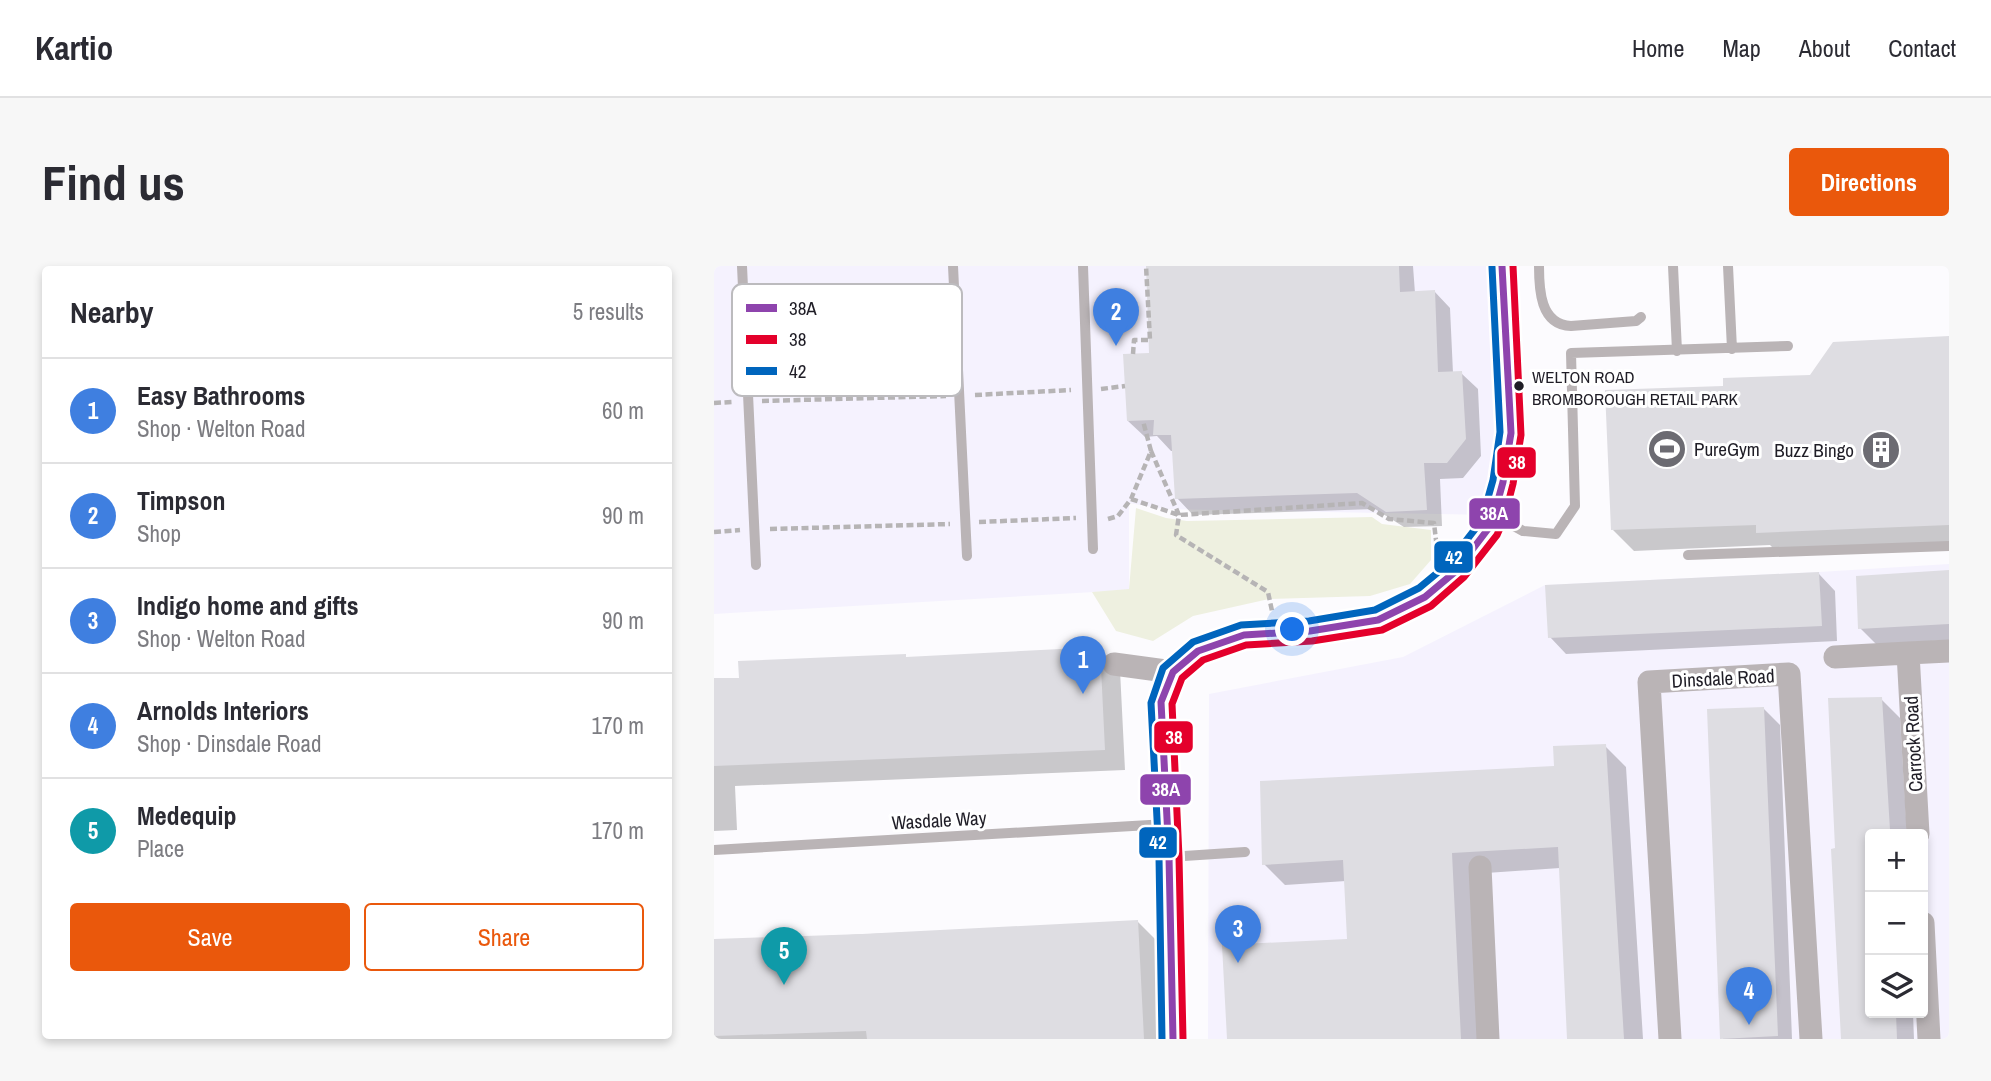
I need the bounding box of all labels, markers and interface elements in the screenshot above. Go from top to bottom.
text: Kartio [35,26,113,70]
text: Home [1632,32,1684,64]
text: Map [1722,32,1761,64]
text: About [1799,32,1850,64]
text: Contact [1888,32,1956,64]
button: Directions [1789,148,1949,216]
text: Find us [42,149,185,215]
legend [732,284,962,396]
pin: 2 [1093,288,1139,346]
text: Nearby [70,292,153,332]
text: 38A [789,295,817,321]
text: 5 results [573,296,644,327]
text: 38 [789,326,806,352]
text: 42 [789,358,806,384]
place label: WELTON ROAD BROMBOROUGH RETAIL PARK [1532,365,1739,410]
text: Easy Bathrooms [137,378,305,413]
marker: WELTON ROAD BROMBOROUGH RETAIL PARK [1512,379,1526,393]
text: 1 [88,395,98,426]
text: 60 m [602,395,644,426]
text: Shop · Welton Road [137,413,305,444]
sports icon: PureGym [1646,428,1688,470]
building icon: Buzz Bingo [1860,429,1902,471]
place label: PureGym [1694,436,1760,462]
place label: Buzz Bingo [1774,437,1854,463]
line badge: 38 [1496,446,1537,479]
text: 38 [1508,449,1526,475]
text: Timpson [137,483,225,518]
line badge: 38A [1468,497,1521,530]
text: 2 [88,500,98,531]
text: 90 m [602,500,644,531]
text: 38A [1480,500,1509,526]
text: Shop [137,518,181,549]
line badge: 42 [1433,540,1474,574]
text: 42 [1445,544,1463,570]
text: Indigo home and gifts [137,588,359,623]
text: 3 [88,605,98,636]
text: 90 m [602,605,644,636]
your location [1275,612,1309,646]
text: Shop · Welton Road [137,623,305,654]
pin: 1 [1060,636,1106,694]
street label: Dinsdale Road [1671,662,1775,694]
text: Arnolds Interiors [137,693,309,728]
street label: Carrock Road [1898,695,1928,793]
text: 4 [88,710,98,741]
text: 170 m [592,710,644,741]
line badge: 38 [1153,720,1194,754]
text: 38 [1165,724,1183,750]
text: Shop · Dinsdale Road [137,728,322,759]
line badge: 38A [1139,773,1192,806]
text: 38A [1152,776,1181,802]
text: Medequip [137,798,237,833]
street label: Wasdale Way [891,805,987,835]
text: 5 [88,815,98,846]
text: 170 m [592,815,644,846]
line badge: 42 [1138,826,1178,859]
text: 42 [1149,829,1167,855]
map controls [1865,829,1928,1018]
button: + [1865,829,1928,892]
text: Place [137,833,184,864]
button: − [1865,892,1928,955]
button: Save [70,903,350,971]
button: Share [364,903,644,971]
pin: 3 [1215,905,1261,963]
pin: 5 [761,927,807,985]
button: layers [1865,955,1928,1018]
pin: 4 [1726,967,1772,1025]

